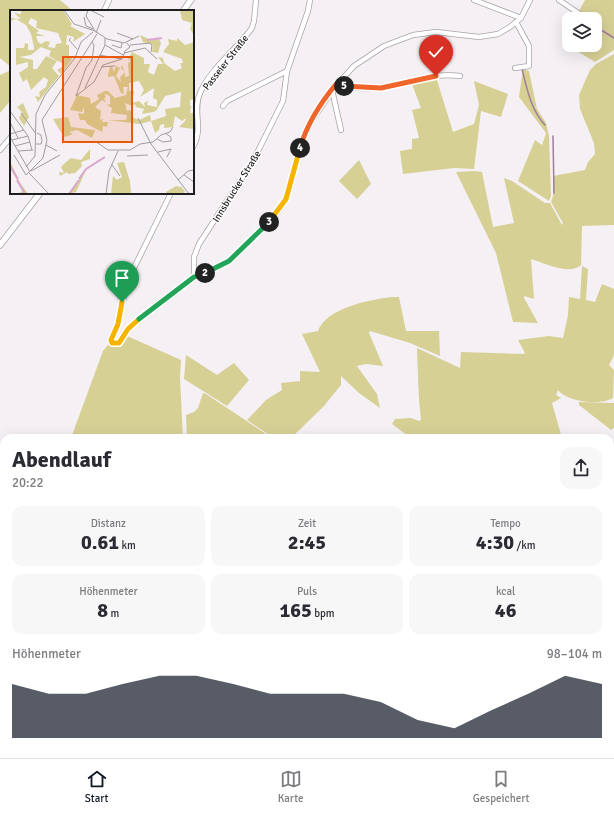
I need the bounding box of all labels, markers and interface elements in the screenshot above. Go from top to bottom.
inset map [10,10,194,194]
map controls [562,12,602,52]
button: layers [562,12,602,52]
street label: Passeier Straße [200,33,251,93]
pin [419,35,453,76]
icon: check [425,41,447,63]
pin: 5 [334,76,354,96]
text: 5 [341,79,347,92]
pin: 4 [290,138,310,158]
text: 4 [297,141,303,154]
street label: Innsbrucker Straße [210,149,264,225]
pin: 3 [259,212,279,232]
text: 3 [266,215,272,228]
pin [105,261,139,302]
pin: 2 [195,263,215,283]
text: 2 [202,266,208,279]
icon: arrive [111,267,133,289]
text: Abendlauf [12,446,111,473]
button: share [560,447,602,489]
text: 20:22 [12,475,44,491]
text: Distanz [91,517,126,530]
text: Zeit [298,517,316,530]
text: Tempo [491,517,521,530]
text: 0.61 [81,530,119,555]
text: 2:45 [288,530,326,555]
text: 4:30 [476,530,514,555]
text: km [119,539,136,552]
text: /km [514,539,535,552]
text: Höhenmeter [79,585,137,598]
text: Puls [297,585,317,598]
text: kcal [496,585,515,598]
text: 8 [97,598,108,623]
text: 165 [279,598,312,623]
text: 46 [495,598,516,623]
text: m [108,607,119,620]
text: bpm [312,607,335,620]
text: Höhenmeter [12,646,81,662]
text: 98–104 m [547,646,602,662]
tab: Start [85,768,108,805]
tab: Karte [278,768,303,805]
tab: Gespeichert [473,768,529,805]

